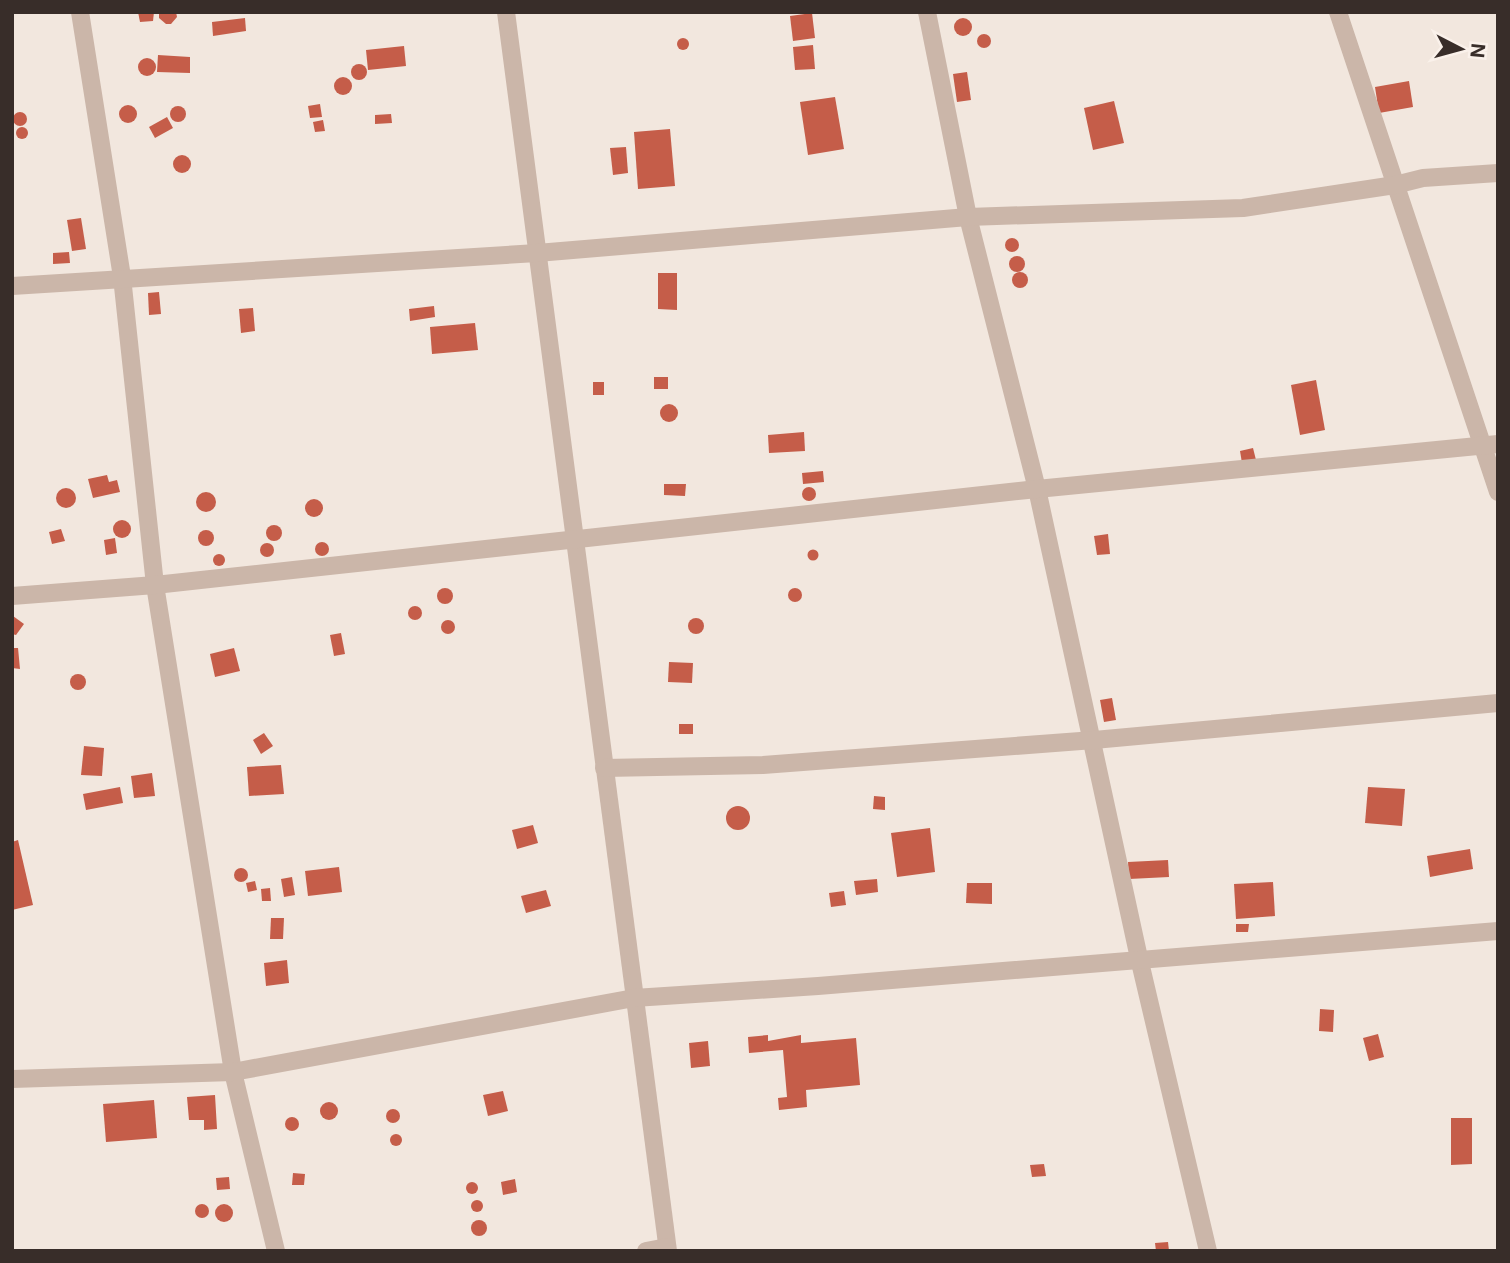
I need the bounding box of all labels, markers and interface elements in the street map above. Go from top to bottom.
north arrow [1426,14,1496,84]
text: N [1465,42,1490,59]

